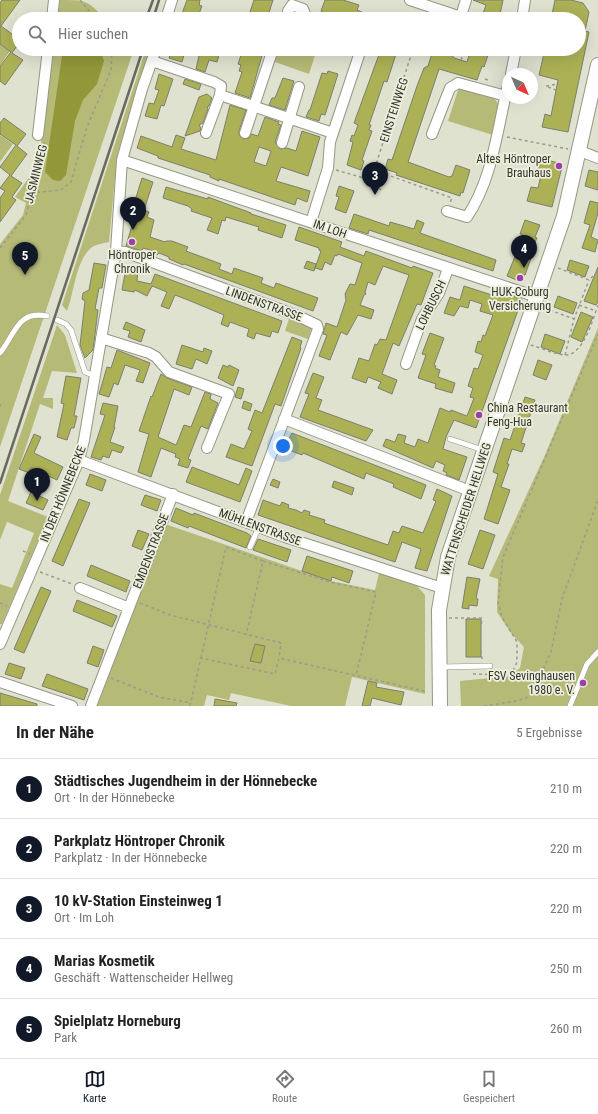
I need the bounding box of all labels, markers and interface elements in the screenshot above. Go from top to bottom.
search box [12,12,586,56]
icon: search [26,23,48,45]
text: Hier suchen [58,25,128,43]
north arrow [502,68,538,104]
street label: EINSTEINWEG [377,76,411,144]
street label: JASMINWEG [22,143,50,205]
place label: Altes Höntroper Brauhaus [476,152,551,180]
marker: Altes Höntroper Brauhaus [554,161,564,171]
pin: 3 [362,162,388,195]
pin: 2 [120,197,146,230]
street label: IM LOH [311,217,349,241]
pin: 4 [511,235,537,268]
marker: Höntroper Chronik [127,237,137,247]
pin: 5 [12,242,38,275]
place label: Höntroper Chronik [108,248,156,276]
marker: HUK-Coburg Versicherung [515,273,525,283]
street label: LOHBUSCH [413,278,449,332]
street label: LINDENSTRASSE [224,284,304,324]
place label: HUK-Coburg Versicherung [489,285,551,313]
place label: China Restaurant Feng-Hua [487,401,568,429]
marker: China Restaurant Feng-Hua [474,410,484,420]
your location [273,436,293,456]
street label: WATTENSCHEIDER HELLWEG [438,441,494,577]
street label: IN DER HÖNNEBECKE [36,443,89,544]
pin: 1 [24,468,50,501]
street label: MÜHLENSTRASSE [217,505,303,548]
street label: EMDENSTRASSE [130,511,172,591]
place label: FSV Sevinghausen 1980 e. V. [488,669,575,697]
marker: FSV Sevinghausen 1980 e. V. [578,678,588,688]
text: In der Nähe [16,722,94,742]
text: 5 Ergebnisse [516,725,582,740]
text: Städtisches Jugendheim in der Hönnebecke [54,772,317,790]
text: 1 [26,781,32,796]
text: 210 m [550,781,582,796]
text: Ort · In der Hönnebecke [54,790,175,805]
text: Parkplatz Höntroper Chronik [54,832,225,850]
text: 2 [26,841,32,856]
text: 220 m [550,841,582,856]
text: Parkplatz · In der Hönnebecke [54,850,207,865]
text: 10 kV-Station Einsteinweg 1 [54,892,223,910]
text: 3 [26,901,32,916]
text: 220 m [550,901,582,916]
text: Ort · Im Loh [54,910,114,925]
text: Marias Kosmetik [54,952,155,970]
text: 4 [26,961,32,976]
text: 250 m [550,961,582,976]
text: Geschäft · Wattenscheider Hellweg [54,970,233,985]
text: Spielplatz Horneburg [54,1012,181,1030]
text: 5 [26,1021,32,1036]
text: 260 m [550,1021,582,1036]
text: Park [54,1030,77,1045]
tab: Karte [83,1068,106,1105]
tab: Route [272,1068,297,1105]
tab: Gespeichert [463,1068,515,1105]

